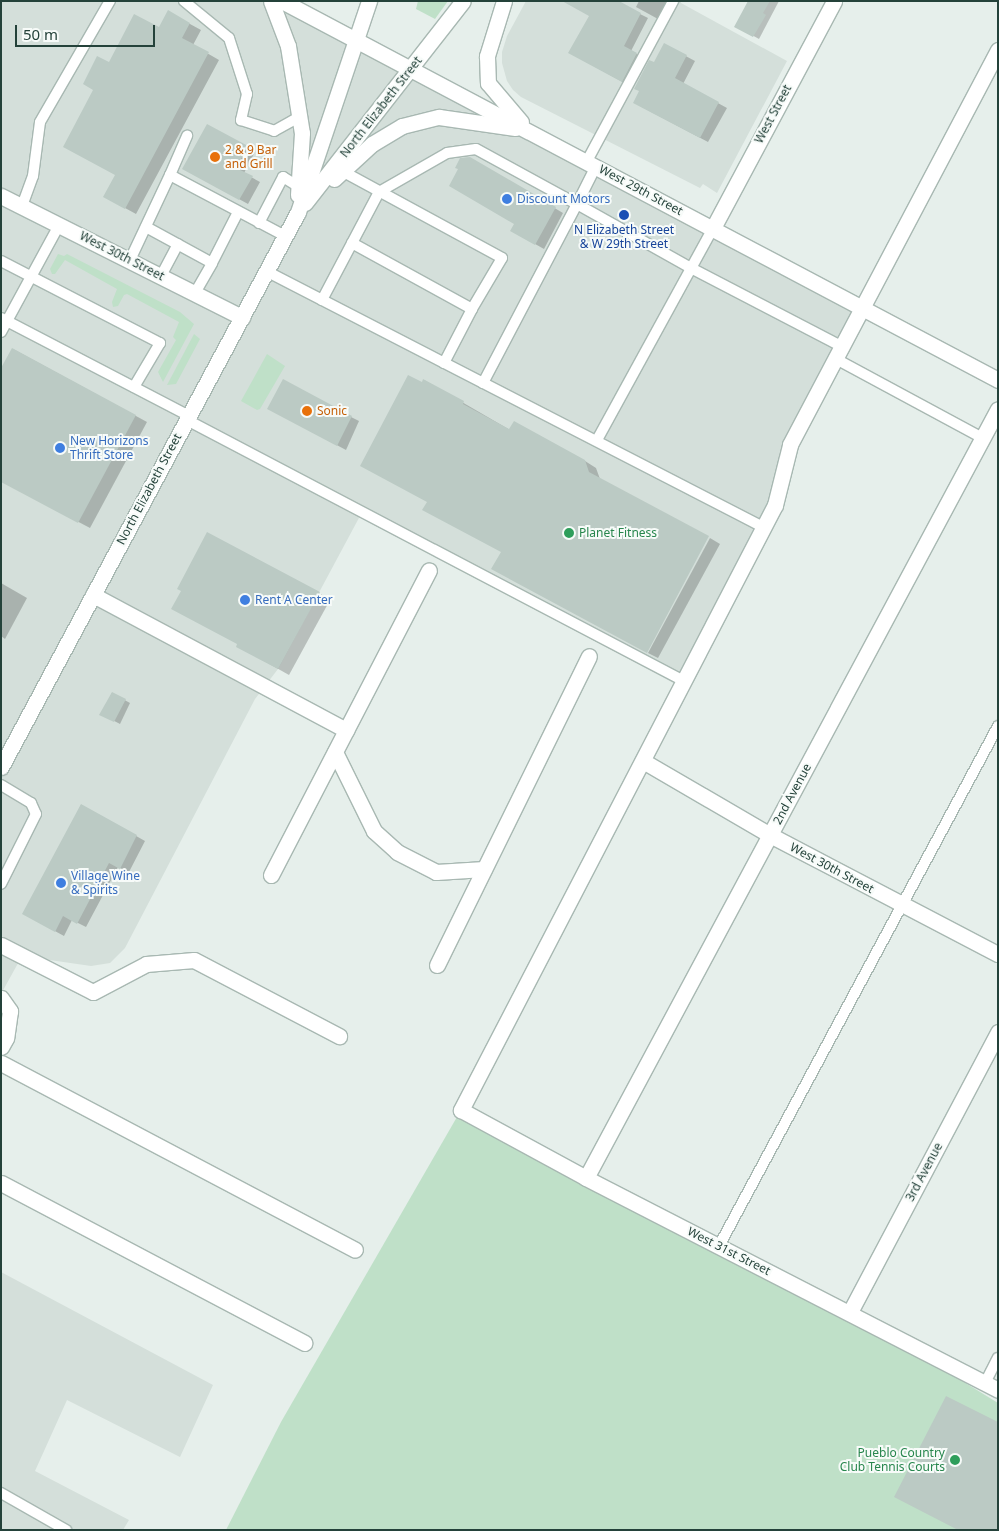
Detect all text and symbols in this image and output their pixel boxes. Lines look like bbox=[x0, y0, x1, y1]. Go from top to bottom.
scale bar bbox=[18, 15, 158, 47]
text: 50 m bbox=[23, 24, 58, 44]
street label: North Elizabeth Street bbox=[337, 54, 425, 160]
street label: West Street bbox=[752, 82, 794, 146]
place label: 2 & 9 Bar and Grill bbox=[225, 143, 276, 171]
marker: 2 & 9 Bar and Grill bbox=[209, 151, 221, 163]
street label: West 29th Street bbox=[597, 162, 685, 218]
place label: Discount Motors bbox=[517, 192, 610, 206]
marker: Discount Motors bbox=[501, 193, 513, 205]
marker: N Elizabeth Street & W 29th Street bbox=[618, 209, 630, 221]
place label: N Elizabeth Street & W 29th Street bbox=[574, 223, 674, 251]
street label: West 30th Street bbox=[77, 228, 167, 284]
place label: Sonic bbox=[317, 404, 347, 418]
marker: Sonic bbox=[301, 405, 313, 417]
street label: North Elizabeth Street bbox=[114, 431, 184, 547]
place label: New Horizons Thrift Store bbox=[70, 434, 148, 462]
marker: New Horizons Thrift Store bbox=[54, 442, 66, 454]
place label: Planet Fitness bbox=[579, 526, 657, 540]
marker: Planet Fitness bbox=[563, 527, 575, 539]
place label: Rent A Center bbox=[255, 593, 333, 607]
marker: Rent A Center bbox=[239, 594, 251, 606]
street label: 2nd Avenue bbox=[770, 761, 814, 827]
street label: West 30th Street bbox=[788, 840, 876, 896]
place label: Village Wine & Spirits bbox=[71, 869, 140, 897]
marker: Village Wine & Spirits bbox=[55, 877, 67, 889]
street label: 3rd Avenue bbox=[903, 1140, 945, 1204]
street label: West 31st Street bbox=[685, 1224, 773, 1278]
place label: Pueblo Country Club Tennis Courts bbox=[840, 1446, 945, 1474]
marker: Pueblo Country Club Tennis Courts bbox=[949, 1454, 961, 1466]

